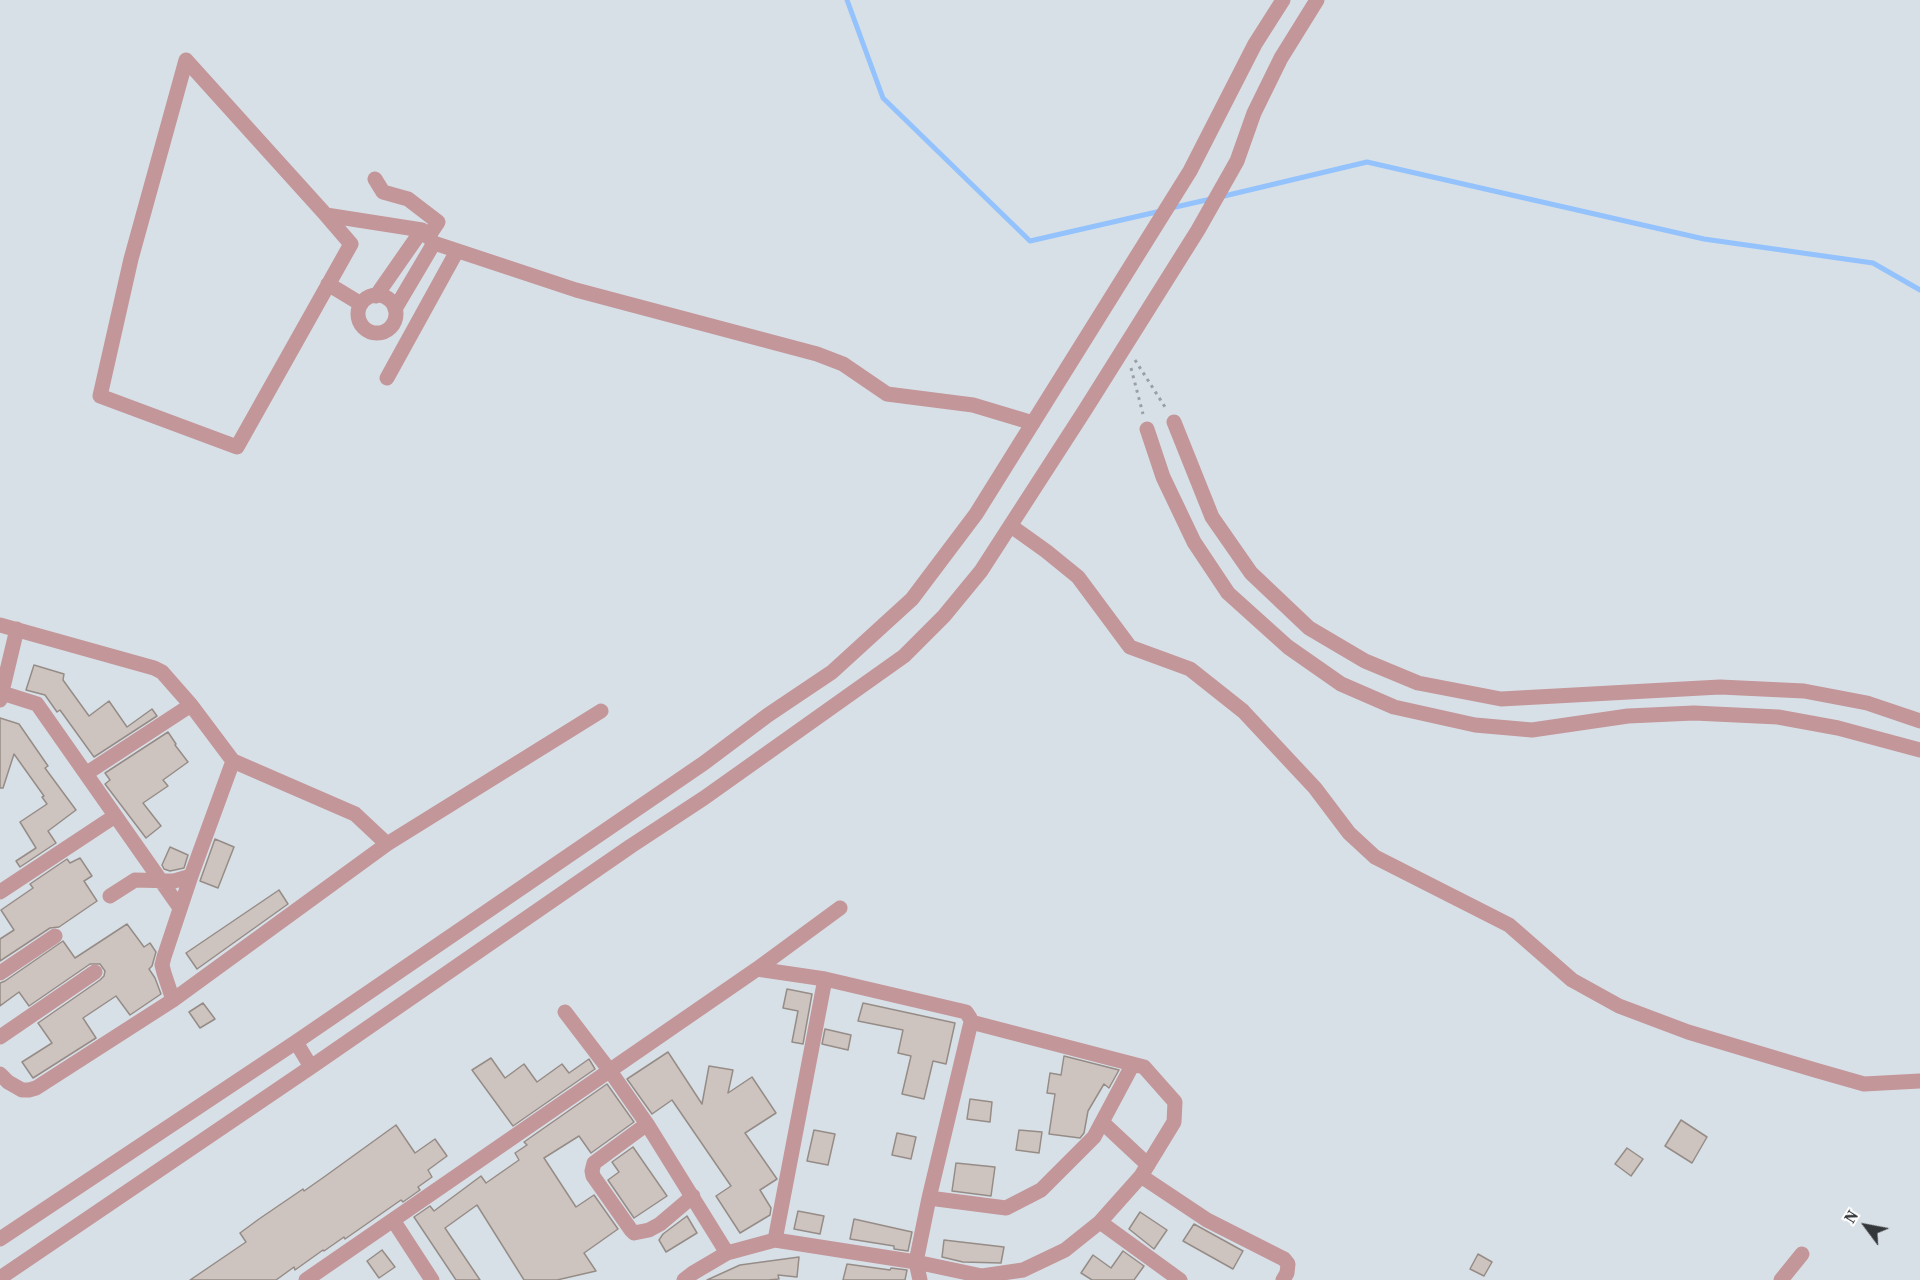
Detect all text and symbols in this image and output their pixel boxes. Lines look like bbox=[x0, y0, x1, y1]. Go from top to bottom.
north arrow bbox=[1836, 1196, 1896, 1256]
text: N bbox=[1838, 1206, 1863, 1227]

